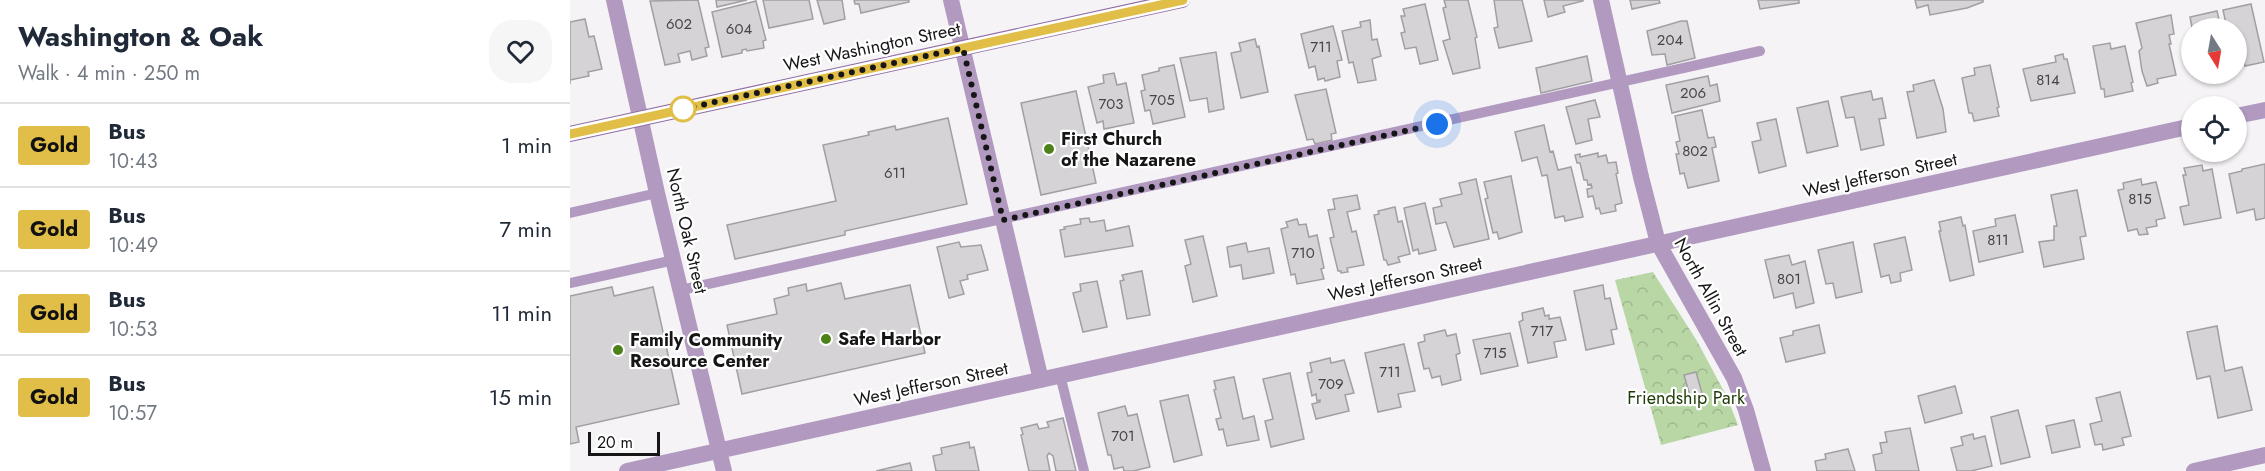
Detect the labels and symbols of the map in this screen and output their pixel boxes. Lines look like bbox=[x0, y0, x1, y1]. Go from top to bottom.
house number: 602 bbox=[666, 13, 692, 35]
street label: West Washington Street bbox=[781, 15, 964, 78]
house number: 604 bbox=[726, 18, 752, 40]
north arrow bbox=[2181, 18, 2247, 84]
house number: 204 bbox=[1657, 29, 1683, 51]
house number: 711 bbox=[1310, 36, 1332, 58]
house number: 814 bbox=[2036, 69, 2060, 91]
house number: 206 bbox=[1680, 82, 1706, 104]
house number: 705 bbox=[1149, 89, 1175, 111]
house number: 703 bbox=[1098, 93, 1124, 115]
unlabelled marker bbox=[670, 96, 696, 122]
your location bbox=[1422, 109, 1452, 139]
place label: First Church of the Nazarene bbox=[1061, 126, 1196, 173]
house number: 802 bbox=[1682, 140, 1708, 162]
marker: First Church of the Nazarene bbox=[1042, 142, 1056, 156]
street label: West Jefferson Street bbox=[1801, 146, 1960, 204]
house number: 611 bbox=[884, 162, 906, 184]
street label: North Oak Street bbox=[660, 166, 714, 297]
house number: 815 bbox=[2128, 188, 2152, 210]
house number: 811 bbox=[1987, 229, 2009, 251]
street label: North Allin Street bbox=[1668, 233, 1755, 362]
house number: 710 bbox=[1291, 242, 1315, 264]
street label: West Jefferson Street bbox=[1326, 250, 1485, 308]
house number: 801 bbox=[1777, 268, 1801, 290]
house number: 717 bbox=[1531, 320, 1553, 342]
place label: Safe Harbor bbox=[838, 326, 942, 352]
place label: Family Community Resource Center bbox=[630, 327, 783, 374]
marker: Safe Harbor bbox=[819, 332, 833, 346]
house number: 715 bbox=[1483, 342, 1507, 364]
marker: Family Community Resource Center bbox=[611, 343, 625, 357]
street label: West Jefferson Street bbox=[852, 355, 1011, 413]
house number: 711 bbox=[1379, 361, 1401, 383]
house number: 709 bbox=[1318, 373, 1344, 395]
park label: Friendship Park bbox=[1627, 385, 1745, 411]
house number: 701 bbox=[1111, 425, 1135, 447]
scale bar bbox=[588, 429, 660, 456]

